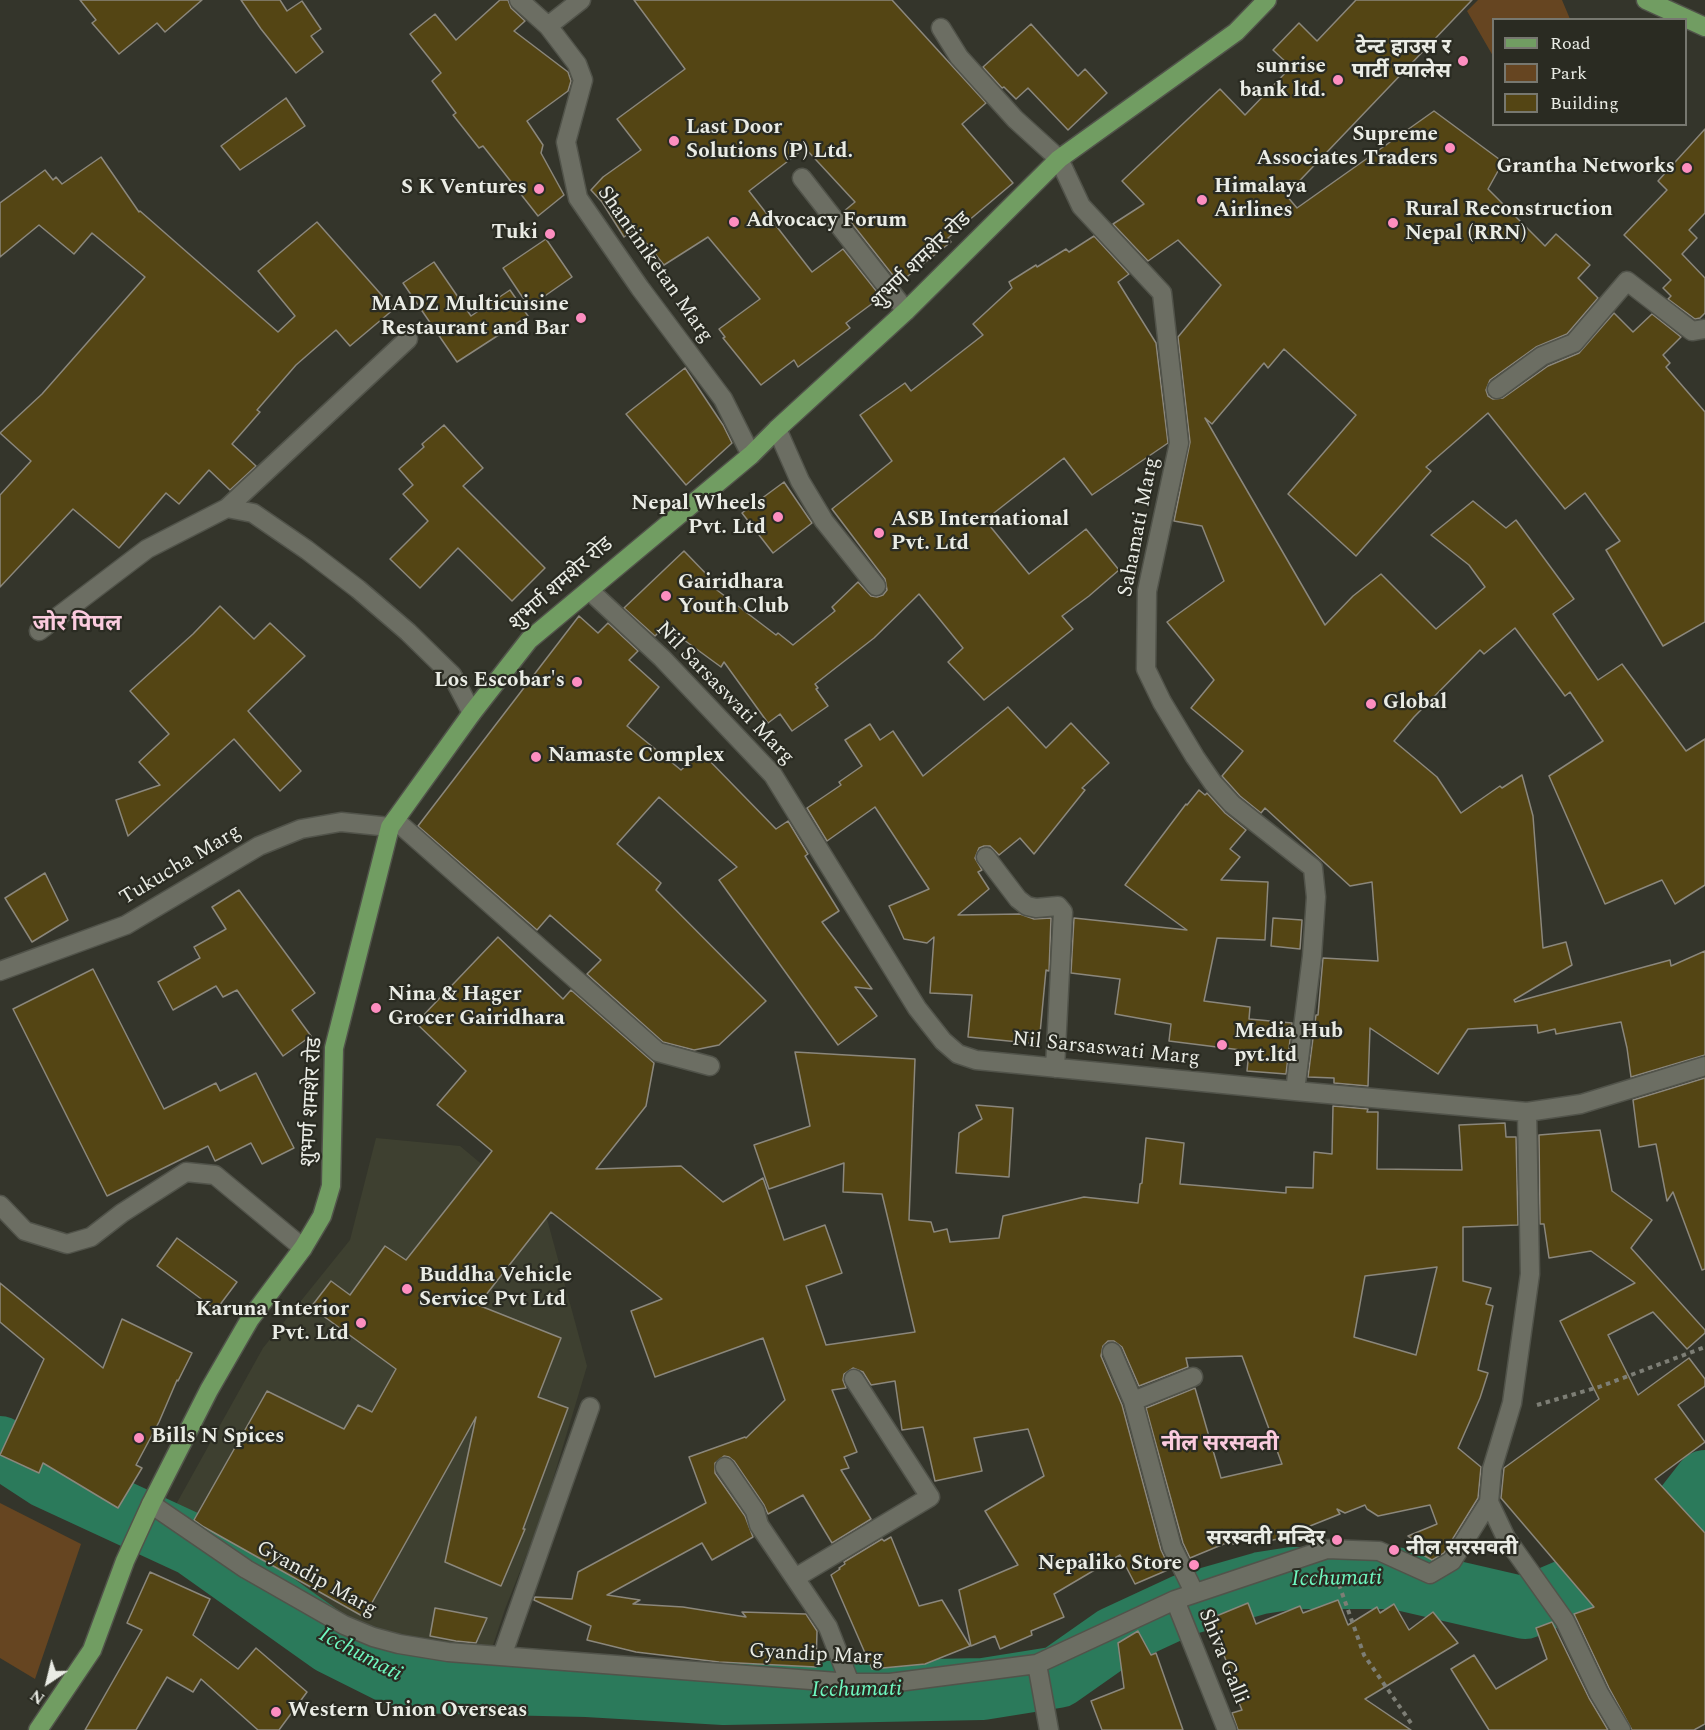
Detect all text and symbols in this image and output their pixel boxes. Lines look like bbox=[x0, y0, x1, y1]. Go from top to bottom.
legend bbox=[1492, 18, 1687, 126]
text: Road bbox=[1550, 30, 1591, 57]
place label: टेन्ट हाउस र पार्टी प्यालेस bbox=[1352, 36, 1451, 86]
marker: टेन्ट हाउस र पार्टी प्यालेस bbox=[1456, 54, 1470, 68]
place label: sunrise bank ltd. bbox=[1239, 55, 1326, 105]
text: Park bbox=[1550, 60, 1587, 87]
marker: sunrise bank ltd. bbox=[1331, 73, 1345, 87]
text: Building bbox=[1550, 90, 1619, 117]
place label: Last Door Solutions (P) Ltd. bbox=[686, 116, 853, 166]
place label: Supreme Associates Traders bbox=[1256, 123, 1438, 173]
marker: Last Door Solutions (P) Ltd. bbox=[667, 134, 681, 148]
marker: Supreme Associates Traders bbox=[1443, 141, 1457, 155]
place label: Grantha Networks bbox=[1496, 155, 1675, 181]
marker: Grantha Networks bbox=[1680, 161, 1694, 175]
place label: Himalaya Airlines bbox=[1214, 175, 1307, 225]
place label: S K Ventures bbox=[401, 176, 527, 202]
marker: S K Ventures bbox=[532, 182, 546, 196]
street label: Shantiniketan Marg bbox=[591, 182, 717, 348]
marker: Himalaya Airlines bbox=[1195, 193, 1209, 207]
place label: Rural Reconstruction Nepal (RRN) bbox=[1405, 198, 1613, 248]
street label: शुभर्ण शमशेर रोड bbox=[867, 208, 977, 316]
place label: Advocacy Forum bbox=[746, 209, 907, 235]
marker: Advocacy Forum bbox=[727, 215, 741, 229]
marker: Rural Reconstruction Nepal (RRN) bbox=[1386, 216, 1400, 230]
place label: Tuki bbox=[491, 221, 538, 247]
marker: Tuki bbox=[543, 227, 557, 241]
place label: MADZ Multicuisine Restaurant and Bar bbox=[371, 293, 569, 343]
marker: MADZ Multicuisine Restaurant and Bar bbox=[574, 311, 588, 325]
street label: Sahamati Marg bbox=[1114, 455, 1166, 599]
place label: Nepal Wheels Pvt. Ltd bbox=[631, 492, 766, 542]
place label: ASB International Pvt. Ltd bbox=[891, 508, 1069, 558]
marker: Nepal Wheels Pvt. Ltd bbox=[771, 510, 785, 524]
marker: ASB International Pvt. Ltd bbox=[872, 526, 886, 540]
street label: शुभर्ण शमशेर रोड bbox=[505, 533, 619, 637]
place label: Gairidhara Youth Club bbox=[678, 571, 789, 621]
marker: Gairidhara Youth Club bbox=[659, 589, 673, 603]
district label: जोर पिपल bbox=[33, 613, 121, 639]
street label: Nil Sarsaswati Marg bbox=[649, 617, 799, 771]
place label: Los Escobar's bbox=[434, 669, 565, 695]
marker: Los Escobar's bbox=[570, 675, 584, 689]
place label: Global bbox=[1383, 691, 1447, 717]
marker: Global bbox=[1364, 697, 1378, 711]
place label: Namaste Complex bbox=[548, 744, 725, 770]
marker: Namaste Complex bbox=[529, 750, 543, 764]
street label: Tukucha Marg bbox=[116, 820, 246, 912]
place label: Nina & Hager Grocer Gairidhara bbox=[388, 983, 565, 1033]
marker: Nina & Hager Grocer Gairidhara bbox=[369, 1001, 383, 1015]
place label: Media Hub pvt.ltd bbox=[1234, 1020, 1343, 1070]
street label: Nil Sarsaswati Marg bbox=[1011, 1028, 1201, 1072]
street label: शुभर्ण शमशेर रोड bbox=[297, 1037, 329, 1167]
marker: Media Hub pvt.ltd bbox=[1215, 1038, 1229, 1052]
place label: Buddha Vehicle Service Pvt Ltd bbox=[419, 1264, 572, 1314]
marker: Buddha Vehicle Service Pvt Ltd bbox=[400, 1282, 414, 1296]
place label: Karuna Interior Pvt. Ltd bbox=[196, 1298, 349, 1348]
marker: Karuna Interior Pvt. Ltd bbox=[354, 1316, 368, 1330]
place label: Bills N Spices bbox=[151, 1425, 284, 1451]
marker: Bills N Spices bbox=[132, 1431, 146, 1445]
district label: नील सरसवती bbox=[1161, 1433, 1279, 1459]
place label: सरस्वती मन्दिर bbox=[1206, 1527, 1325, 1553]
marker: सरस्वती मन्दिर bbox=[1330, 1533, 1344, 1547]
street label: Gyandip Marg bbox=[251, 1536, 381, 1624]
place label: नील सरसवती bbox=[1406, 1537, 1518, 1563]
marker: नील सरसवती bbox=[1387, 1543, 1401, 1557]
place label: Nepaliko Store bbox=[1038, 1552, 1182, 1578]
marker: Nepaliko Store bbox=[1187, 1558, 1201, 1572]
water label: Icchumati bbox=[1292, 1566, 1382, 1594]
street label: Shiva Galli bbox=[1191, 1606, 1253, 1708]
water label: Icchumati bbox=[314, 1623, 406, 1689]
street label: Gyandip Marg bbox=[748, 1640, 884, 1672]
north arrow bbox=[18, 1652, 78, 1712]
water label: Icchumati bbox=[812, 1677, 902, 1705]
text: N bbox=[25, 1683, 50, 1710]
place label: Western Union Overseas bbox=[288, 1699, 527, 1725]
marker: Western Union Overseas bbox=[269, 1705, 283, 1719]

